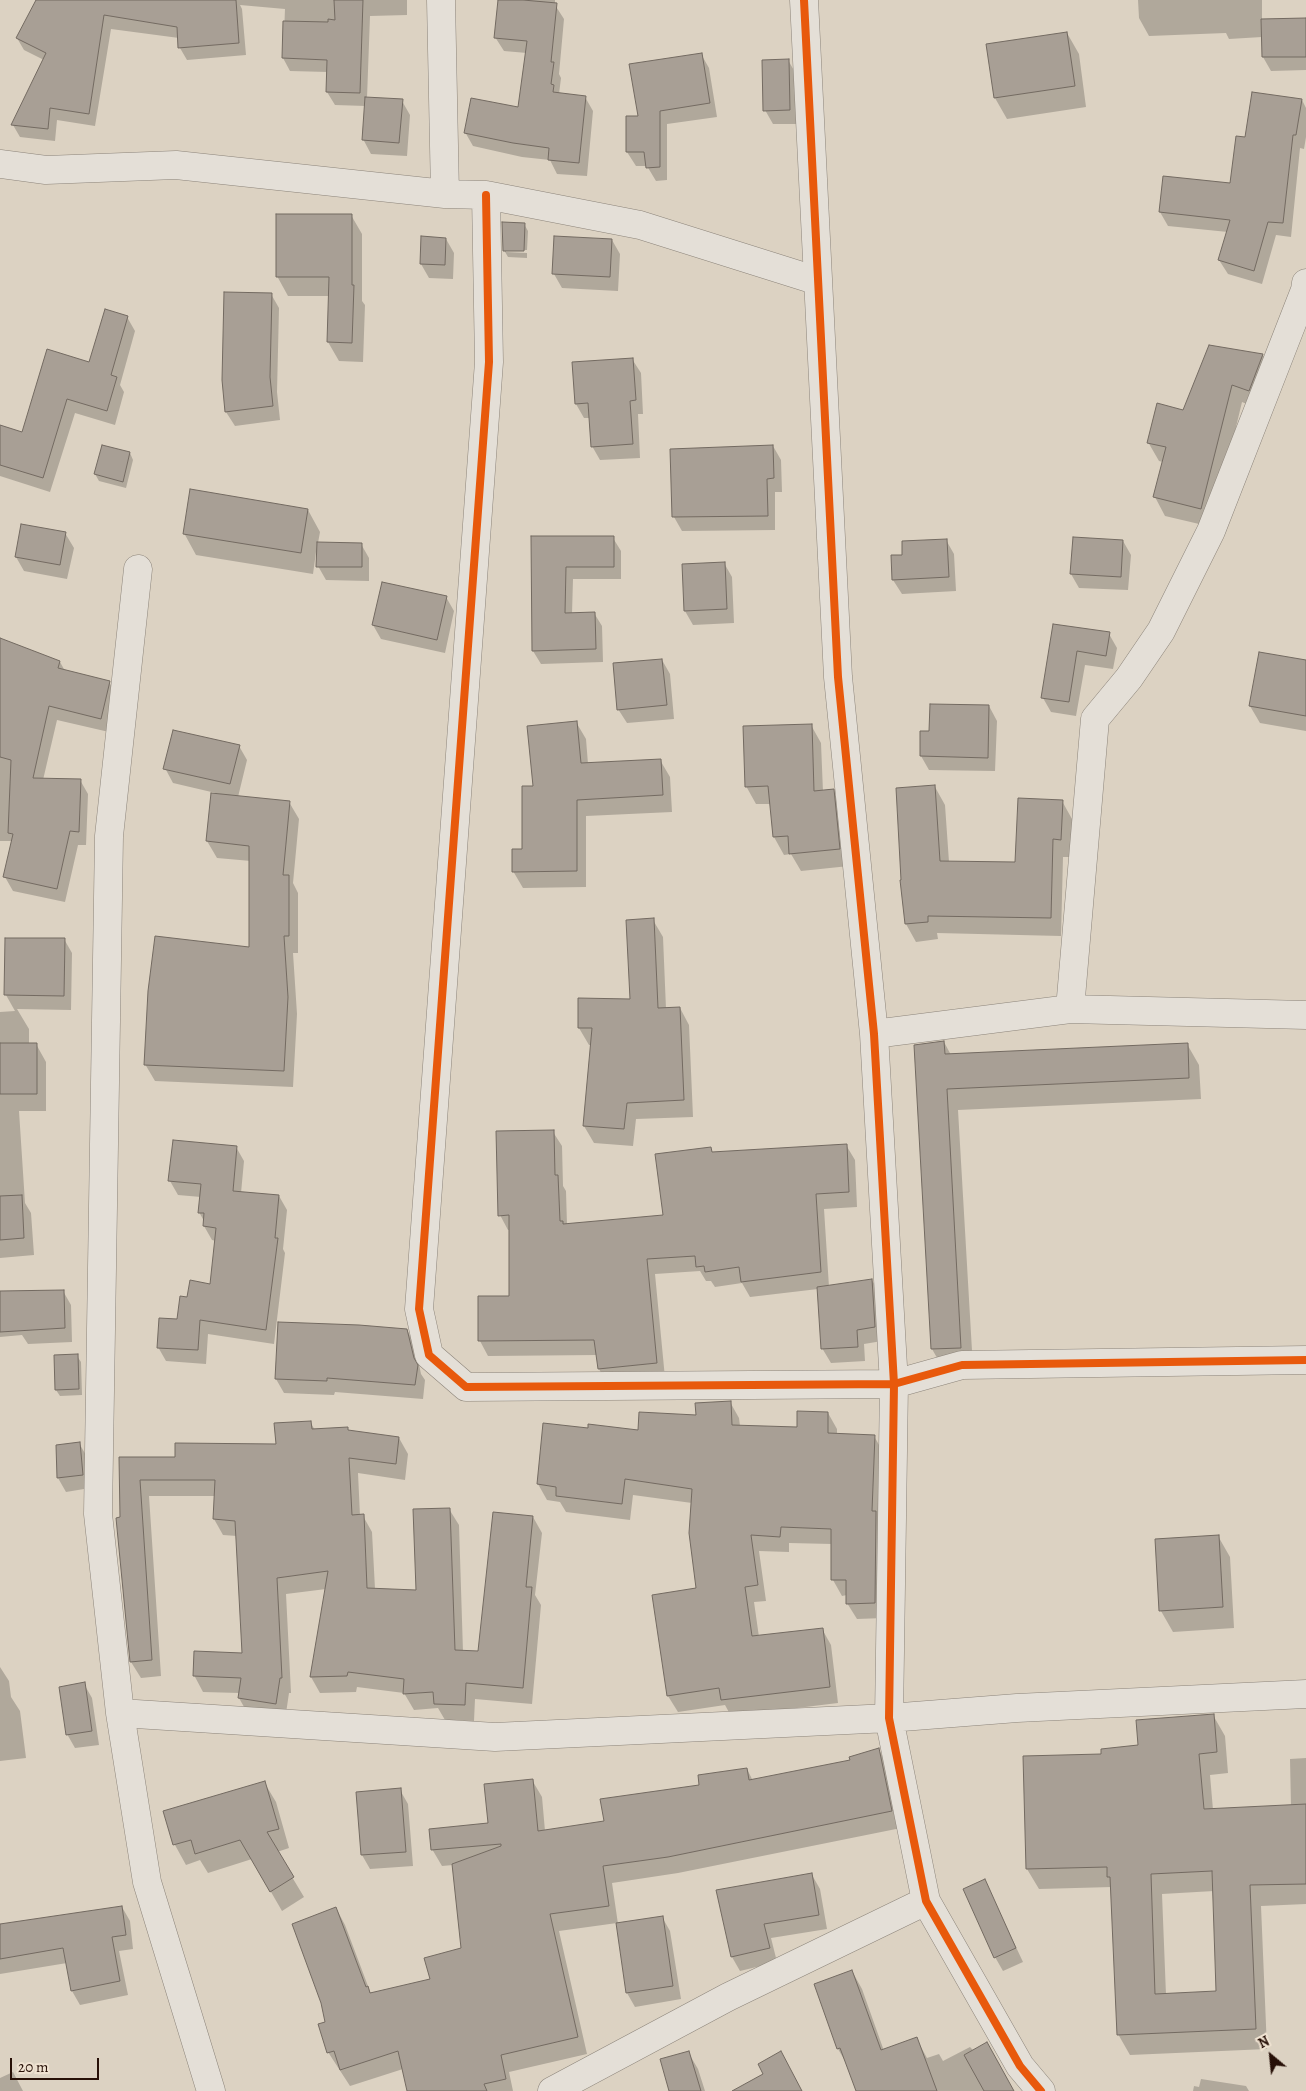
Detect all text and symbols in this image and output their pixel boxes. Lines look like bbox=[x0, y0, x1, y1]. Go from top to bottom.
north arrow bbox=[1246, 2031, 1296, 2081]
text: N bbox=[1255, 2032, 1273, 2053]
scale bar bbox=[12, 2048, 101, 2080]
text: 20 m bbox=[18, 2057, 49, 2077]

